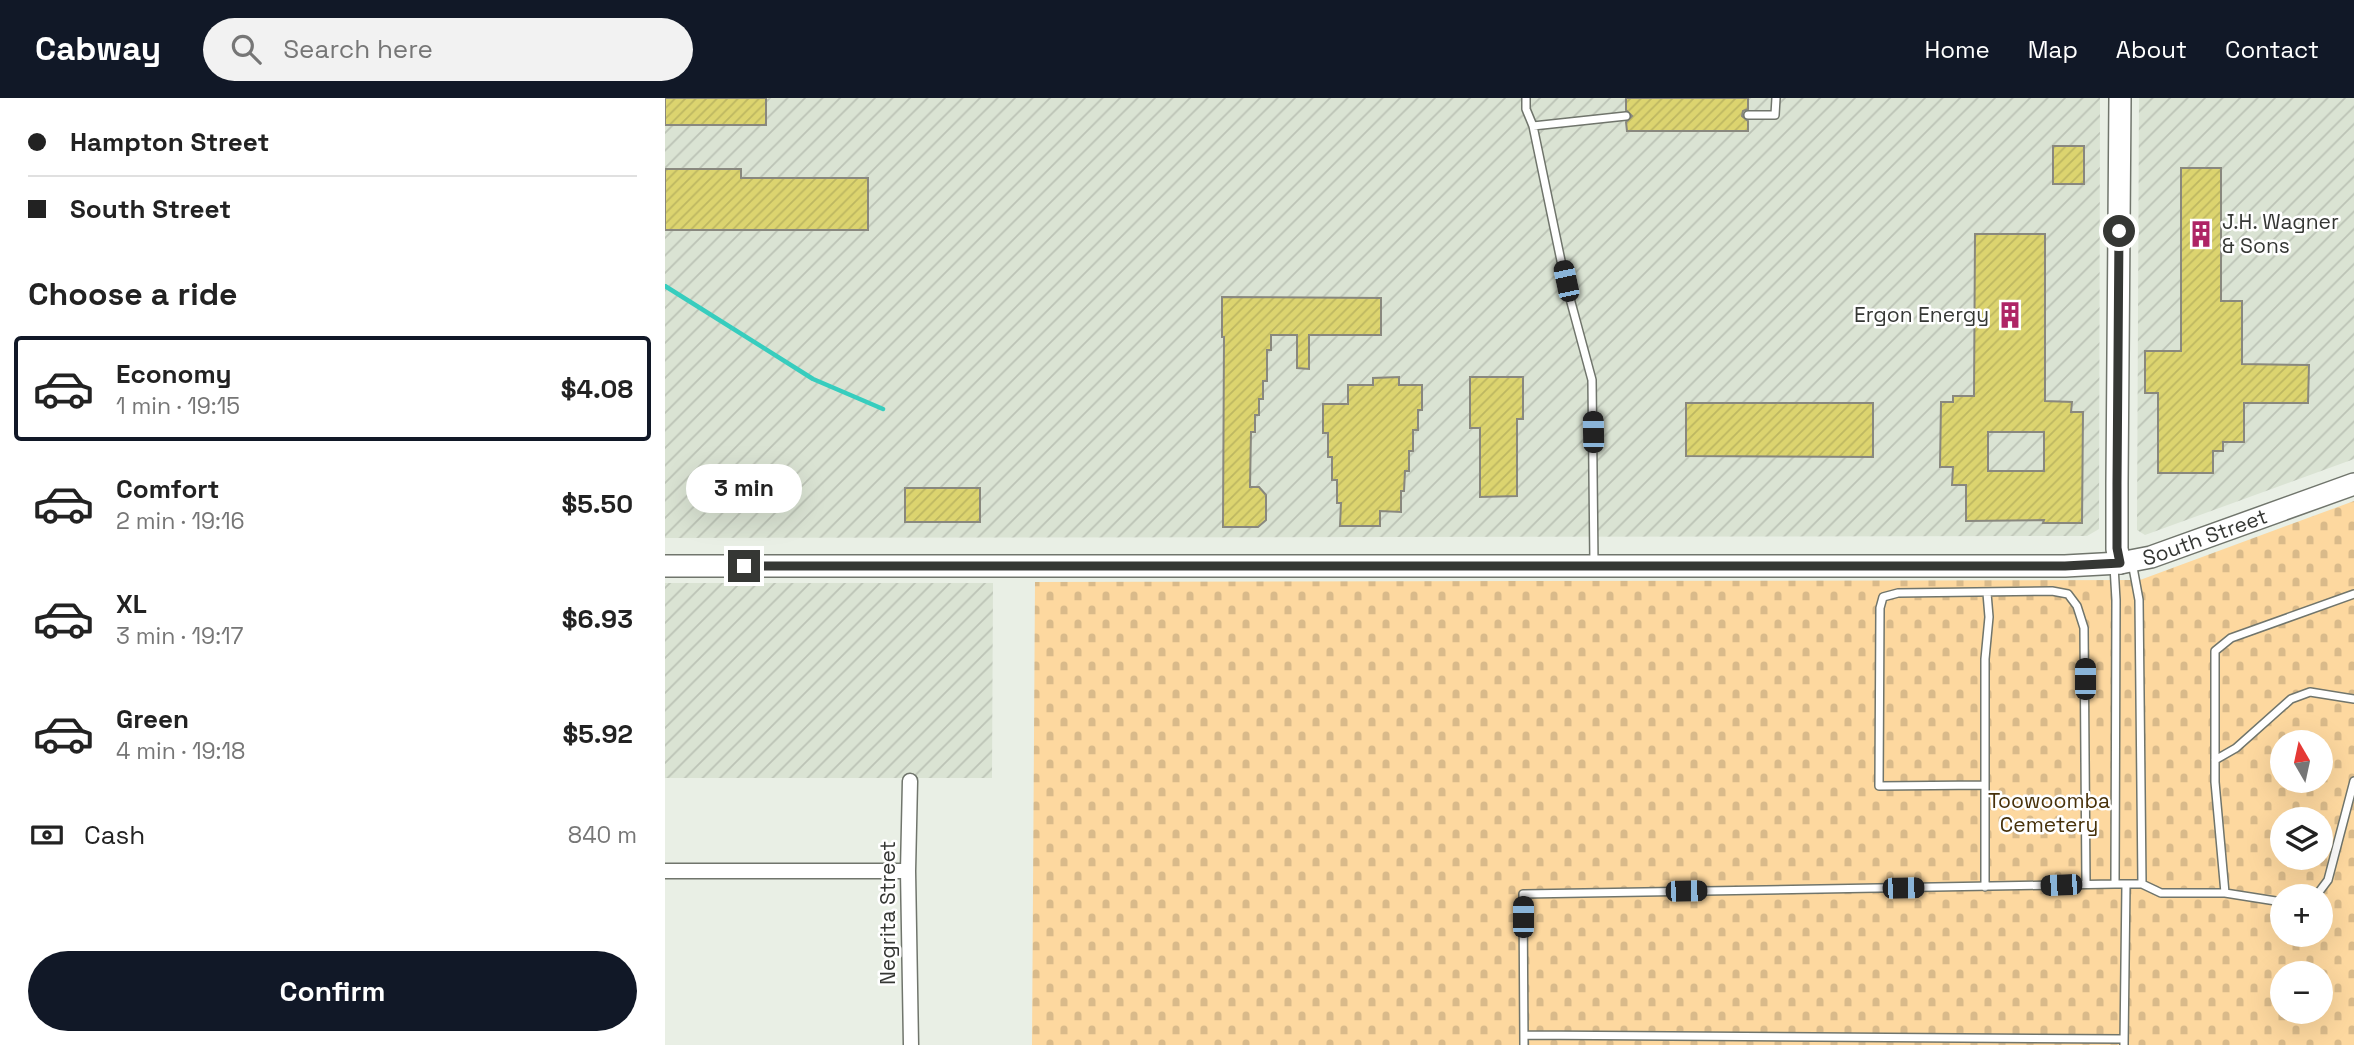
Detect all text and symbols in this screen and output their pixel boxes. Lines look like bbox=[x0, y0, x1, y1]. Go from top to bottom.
search box bbox=[203, 18, 693, 81]
text: Cabway bbox=[35, 28, 161, 70]
icon: search bbox=[227, 30, 265, 68]
text: Search here bbox=[283, 32, 433, 66]
text: Home bbox=[1924, 34, 1990, 65]
text: Map bbox=[2028, 34, 2078, 65]
text: About bbox=[2116, 34, 2187, 65]
text: Contact bbox=[2225, 34, 2319, 65]
text: Hampton Street bbox=[70, 125, 269, 159]
text: South Street bbox=[70, 192, 231, 226]
place label: J.H. Wagner & Sons bbox=[2222, 208, 2339, 259]
route start bbox=[2103, 215, 2135, 247]
building icon: J.H. Wagner & Sons bbox=[2186, 219, 2216, 249]
car bbox=[1552, 258, 1581, 304]
text: Choose a ride bbox=[28, 274, 238, 314]
building icon: Ergon Energy bbox=[1995, 300, 2025, 330]
place label: Ergon Energy bbox=[1854, 301, 1989, 328]
icon: car bbox=[32, 357, 95, 420]
text: Economy bbox=[116, 357, 232, 391]
text: $4.08 bbox=[561, 372, 633, 406]
text: 1 min · 19:15 bbox=[116, 391, 240, 421]
car bbox=[1583, 411, 1604, 453]
callout: 3 min bbox=[686, 464, 802, 514]
icon: car bbox=[32, 472, 95, 535]
text: Comfort bbox=[116, 472, 219, 506]
text: 3 min bbox=[714, 473, 774, 503]
text: $5.50 bbox=[561, 487, 633, 521]
street label: South Street bbox=[2140, 502, 2271, 571]
text: 2 min · 19:16 bbox=[116, 506, 245, 536]
route end bbox=[728, 550, 760, 582]
icon: car bbox=[32, 587, 95, 650]
text: XL bbox=[116, 587, 147, 621]
text: $6.93 bbox=[562, 602, 633, 636]
text: 3 min · 19:17 bbox=[116, 621, 244, 651]
car bbox=[2075, 658, 2096, 700]
icon: car bbox=[32, 702, 95, 765]
text: Green bbox=[116, 702, 189, 736]
text: $5.92 bbox=[562, 717, 633, 751]
north arrow bbox=[2270, 730, 2333, 793]
map controls bbox=[2270, 730, 2333, 1024]
text: 4 min · 19:18 bbox=[116, 736, 245, 766]
park label: Toowoomba Cemetery bbox=[1988, 787, 2110, 838]
button: layers bbox=[2270, 807, 2333, 870]
icon: cash bbox=[28, 816, 66, 854]
text: Cash bbox=[84, 818, 145, 852]
text: 840 m bbox=[568, 820, 637, 850]
street label: Negrita Street bbox=[874, 841, 901, 985]
car bbox=[2040, 874, 2083, 896]
car bbox=[1882, 877, 1925, 899]
car bbox=[1665, 880, 1708, 902]
button: + bbox=[2270, 884, 2333, 947]
car bbox=[1513, 896, 1534, 938]
button: Confirm bbox=[28, 951, 637, 1031]
button: − bbox=[2270, 961, 2333, 1024]

